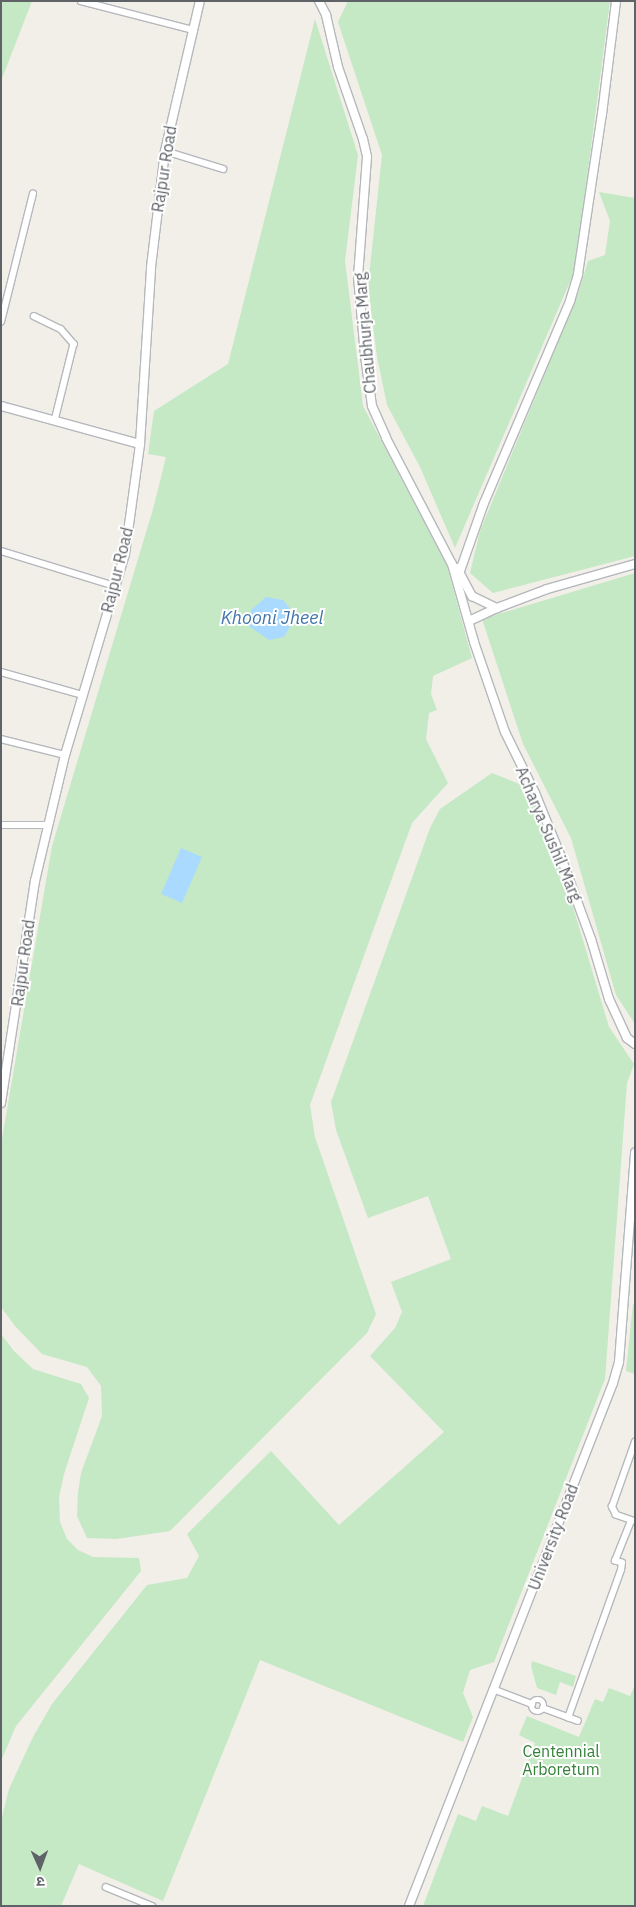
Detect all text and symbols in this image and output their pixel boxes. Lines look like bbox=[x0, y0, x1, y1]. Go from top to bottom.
street label: Rajpur Road bbox=[148, 124, 180, 214]
street label: Chaubhurja Marg bbox=[350, 271, 380, 395]
street label: Rajpur Road bbox=[97, 525, 137, 615]
water label: Khooni Jheel bbox=[221, 607, 323, 629]
street label: Acharya Sushil Marg bbox=[512, 764, 586, 904]
street label: Rajpur Road bbox=[7, 918, 39, 1008]
street label: University Road bbox=[524, 1481, 582, 1593]
park label: Centennial Arboretum bbox=[522, 1741, 600, 1779]
north arrow bbox=[15, 1842, 65, 1892]
text: उ bbox=[36, 1873, 45, 1891]

